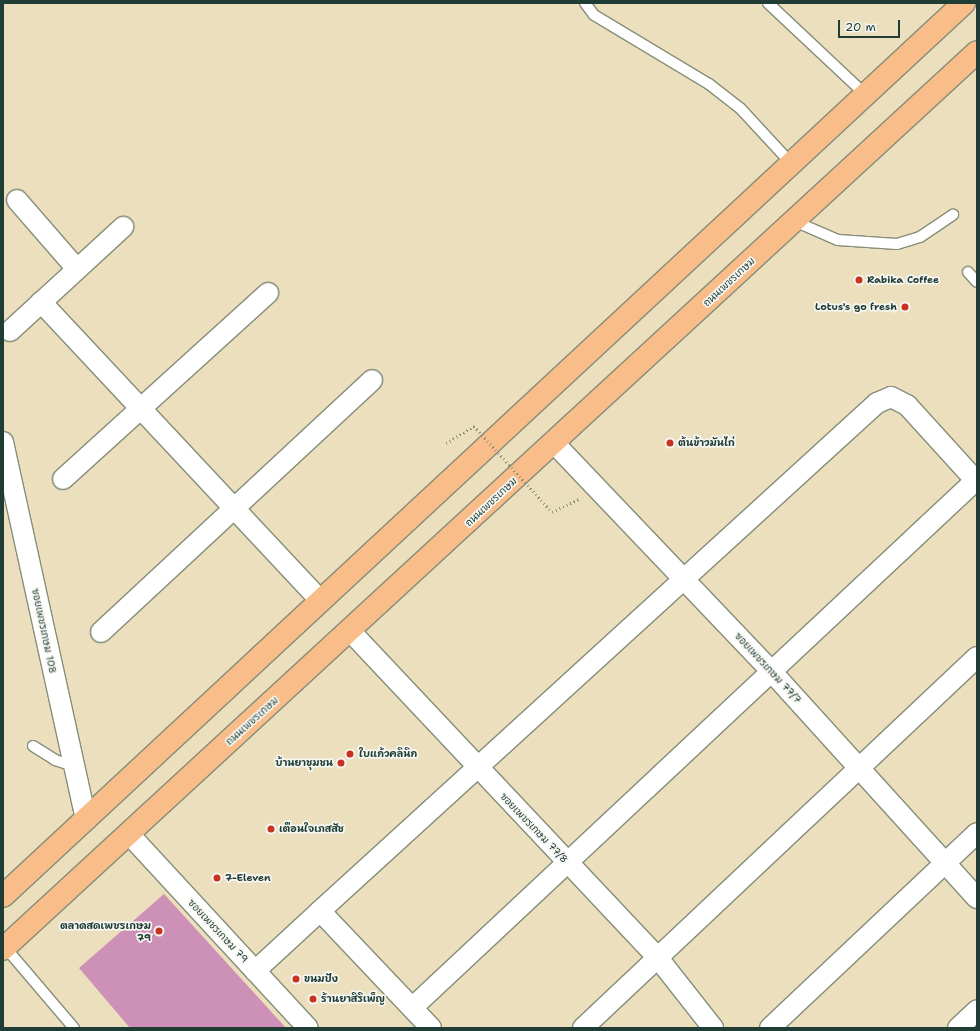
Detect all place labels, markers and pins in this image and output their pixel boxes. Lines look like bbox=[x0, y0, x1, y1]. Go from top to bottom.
place label: Rabika Coffee bbox=[867, 274, 939, 286]
marker: Rabika Coffee bbox=[854, 275, 864, 285]
place label: Lotus's go fresh bbox=[815, 301, 897, 313]
marker: Lotus's go fresh bbox=[900, 302, 910, 312]
place label: ต้นข้าวมันไก่ bbox=[678, 437, 735, 449]
marker: ต้นข้าวมันไก่ bbox=[665, 438, 675, 448]
marker: ใบแก้วคลินิก bbox=[344, 748, 356, 760]
place label: ใบแก้วคลินิก bbox=[359, 748, 417, 760]
place label: บ้านยาชุมชน bbox=[275, 757, 333, 769]
marker: บ้านยาชุมชน bbox=[336, 758, 346, 768]
place label: เตือนใจเภสสัช bbox=[279, 823, 344, 835]
marker: เตือนใจเภสสัช bbox=[266, 824, 276, 834]
place label: 7-Eleven bbox=[225, 872, 271, 884]
marker: 7-Eleven bbox=[212, 873, 222, 883]
place label: ตลาดสดเพชรเกษม 79 bbox=[60, 919, 151, 942]
marker: ตลาดสดเพชรเกษม 79 bbox=[154, 926, 164, 936]
place label: ขนมปัง bbox=[304, 973, 338, 985]
marker: ขนมปัง bbox=[291, 974, 301, 984]
place label: ร้านยาสิริเพ็ญ bbox=[321, 993, 385, 1005]
marker: ร้านยาสิริเพ็ญ bbox=[308, 994, 318, 1004]

